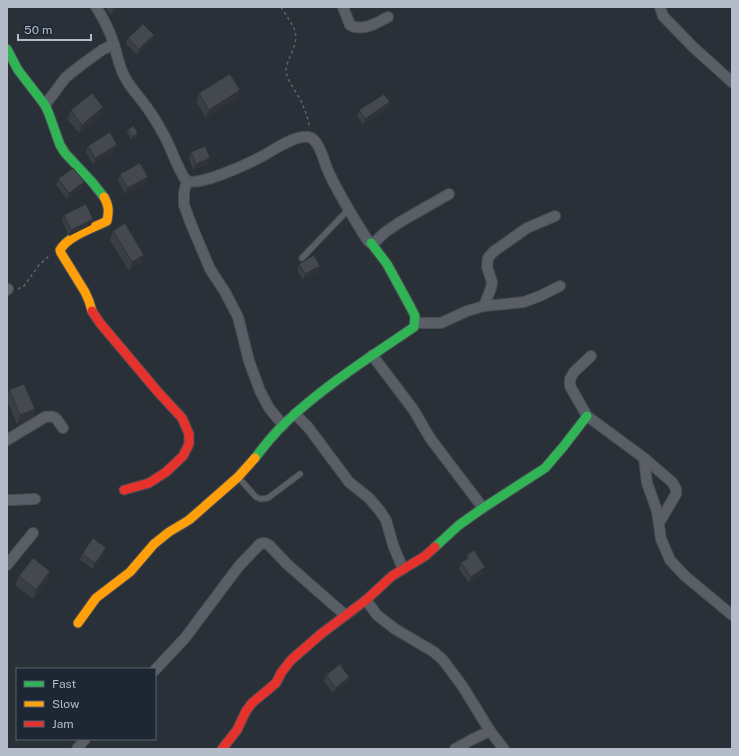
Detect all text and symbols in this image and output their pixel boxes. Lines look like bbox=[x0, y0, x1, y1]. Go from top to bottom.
scale bar bbox=[18, 16, 91, 42]
text: 50 m bbox=[24, 23, 52, 37]
legend bbox=[16, 668, 156, 740]
text: Fast bbox=[52, 677, 77, 691]
text: Slow bbox=[52, 697, 80, 711]
text: Jam bbox=[52, 717, 74, 731]

